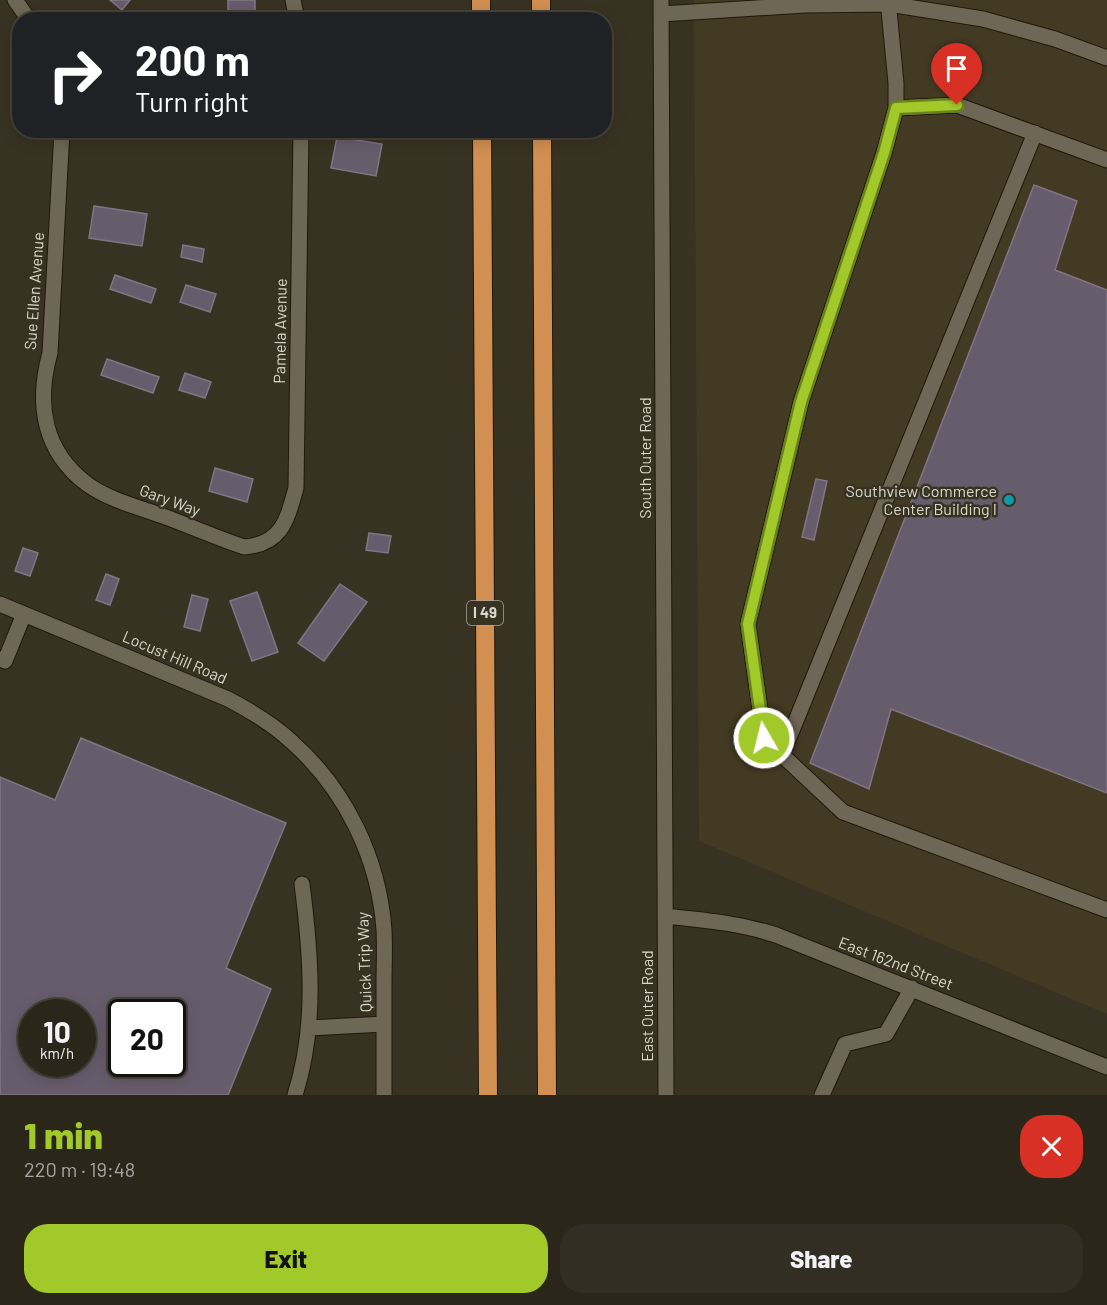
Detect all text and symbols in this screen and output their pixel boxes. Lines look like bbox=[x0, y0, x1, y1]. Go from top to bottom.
text: 200 m bbox=[135, 34, 250, 84]
icon: right bbox=[36, 36, 114, 114]
pin bbox=[931, 43, 982, 105]
icon: arrive bbox=[940, 52, 973, 85]
text: Turn right bbox=[135, 85, 249, 117]
street label: Sue Ellen Avenue bbox=[20, 232, 47, 350]
street label: Pamela Avenue bbox=[269, 278, 290, 384]
street label: South Outer Road bbox=[635, 397, 654, 519]
street label: Gary Way bbox=[137, 480, 204, 520]
place label: Southview Commerce Center Building I bbox=[845, 481, 997, 518]
marker: Southview Commerce Center Building I bbox=[1002, 493, 1016, 507]
road number: I 49 bbox=[467, 601, 503, 625]
street label: Locust Hill Road bbox=[120, 626, 230, 687]
position arrow bbox=[732, 706, 796, 770]
street label: Quick Trip Way bbox=[352, 911, 375, 1012]
street label: East 162nd Street bbox=[836, 932, 956, 993]
street label: East Outer Road bbox=[637, 950, 656, 1062]
speed limit sign: 20 bbox=[108, 999, 186, 1077]
text: 10 bbox=[43, 1013, 71, 1049]
text: km/h bbox=[40, 1044, 74, 1062]
text: 1 min bbox=[24, 1113, 103, 1156]
button: close bbox=[1020, 1115, 1083, 1178]
text: 220 m · 19:48 bbox=[24, 1157, 135, 1181]
button: Exit bbox=[24, 1224, 548, 1293]
button: Share bbox=[560, 1224, 1083, 1293]

